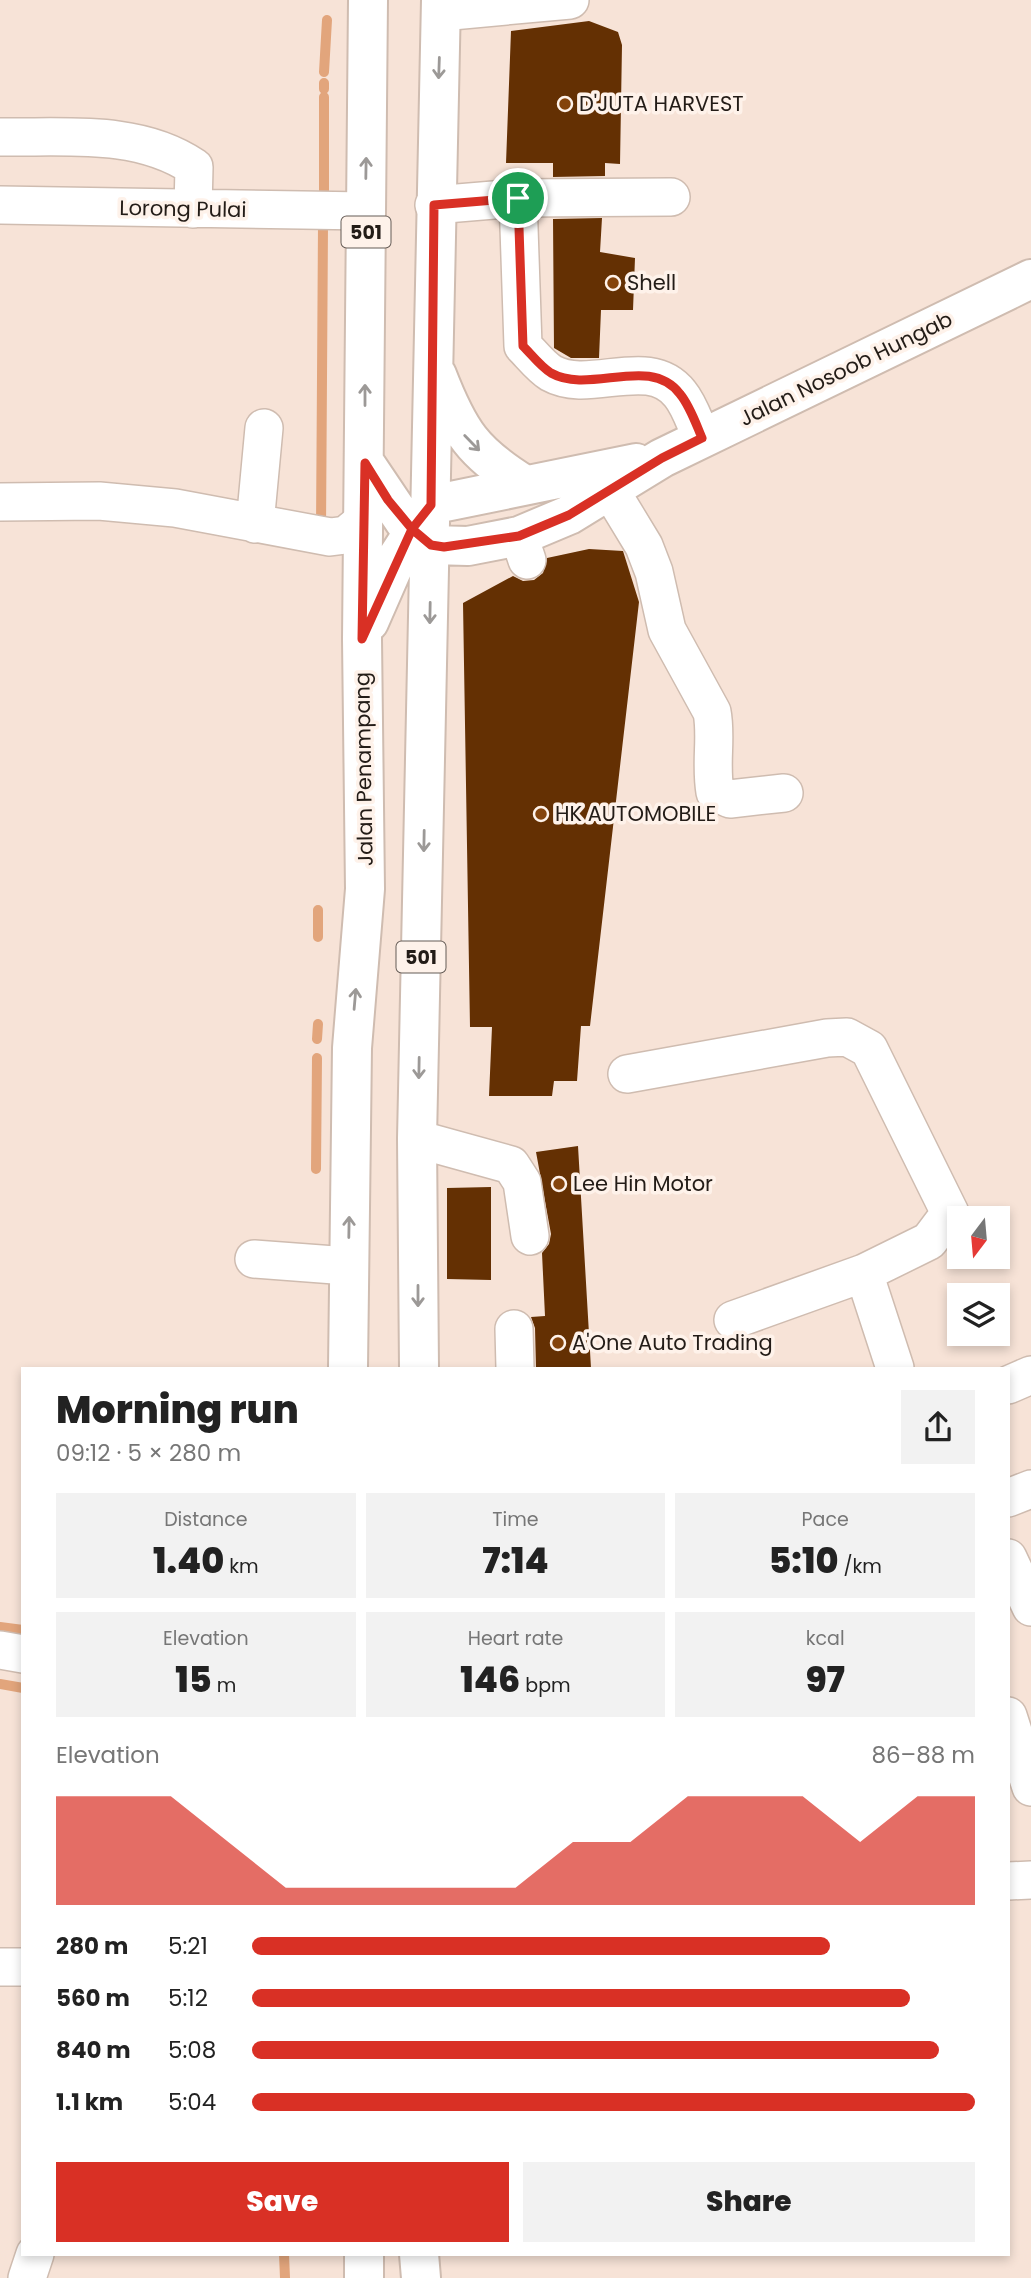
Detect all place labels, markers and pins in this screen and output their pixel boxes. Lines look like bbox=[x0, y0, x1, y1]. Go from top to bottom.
place label: D'JUTA HARVEST bbox=[579, 89, 744, 118]
marker: D'JUTA HARVEST bbox=[557, 96, 573, 112]
pin bbox=[488, 168, 548, 228]
place label: Shell bbox=[627, 268, 676, 297]
marker: Shell bbox=[605, 275, 621, 291]
place label: HK AUTOMOBILE bbox=[555, 799, 716, 828]
marker: HK AUTOMOBILE bbox=[533, 806, 549, 822]
place label: Lee Hin Motor bbox=[573, 1169, 713, 1198]
marker: Lee Hin Motor bbox=[551, 1176, 567, 1192]
place label: A'One Auto Trading bbox=[572, 1328, 773, 1357]
marker: A'One Auto Trading bbox=[550, 1335, 566, 1351]

